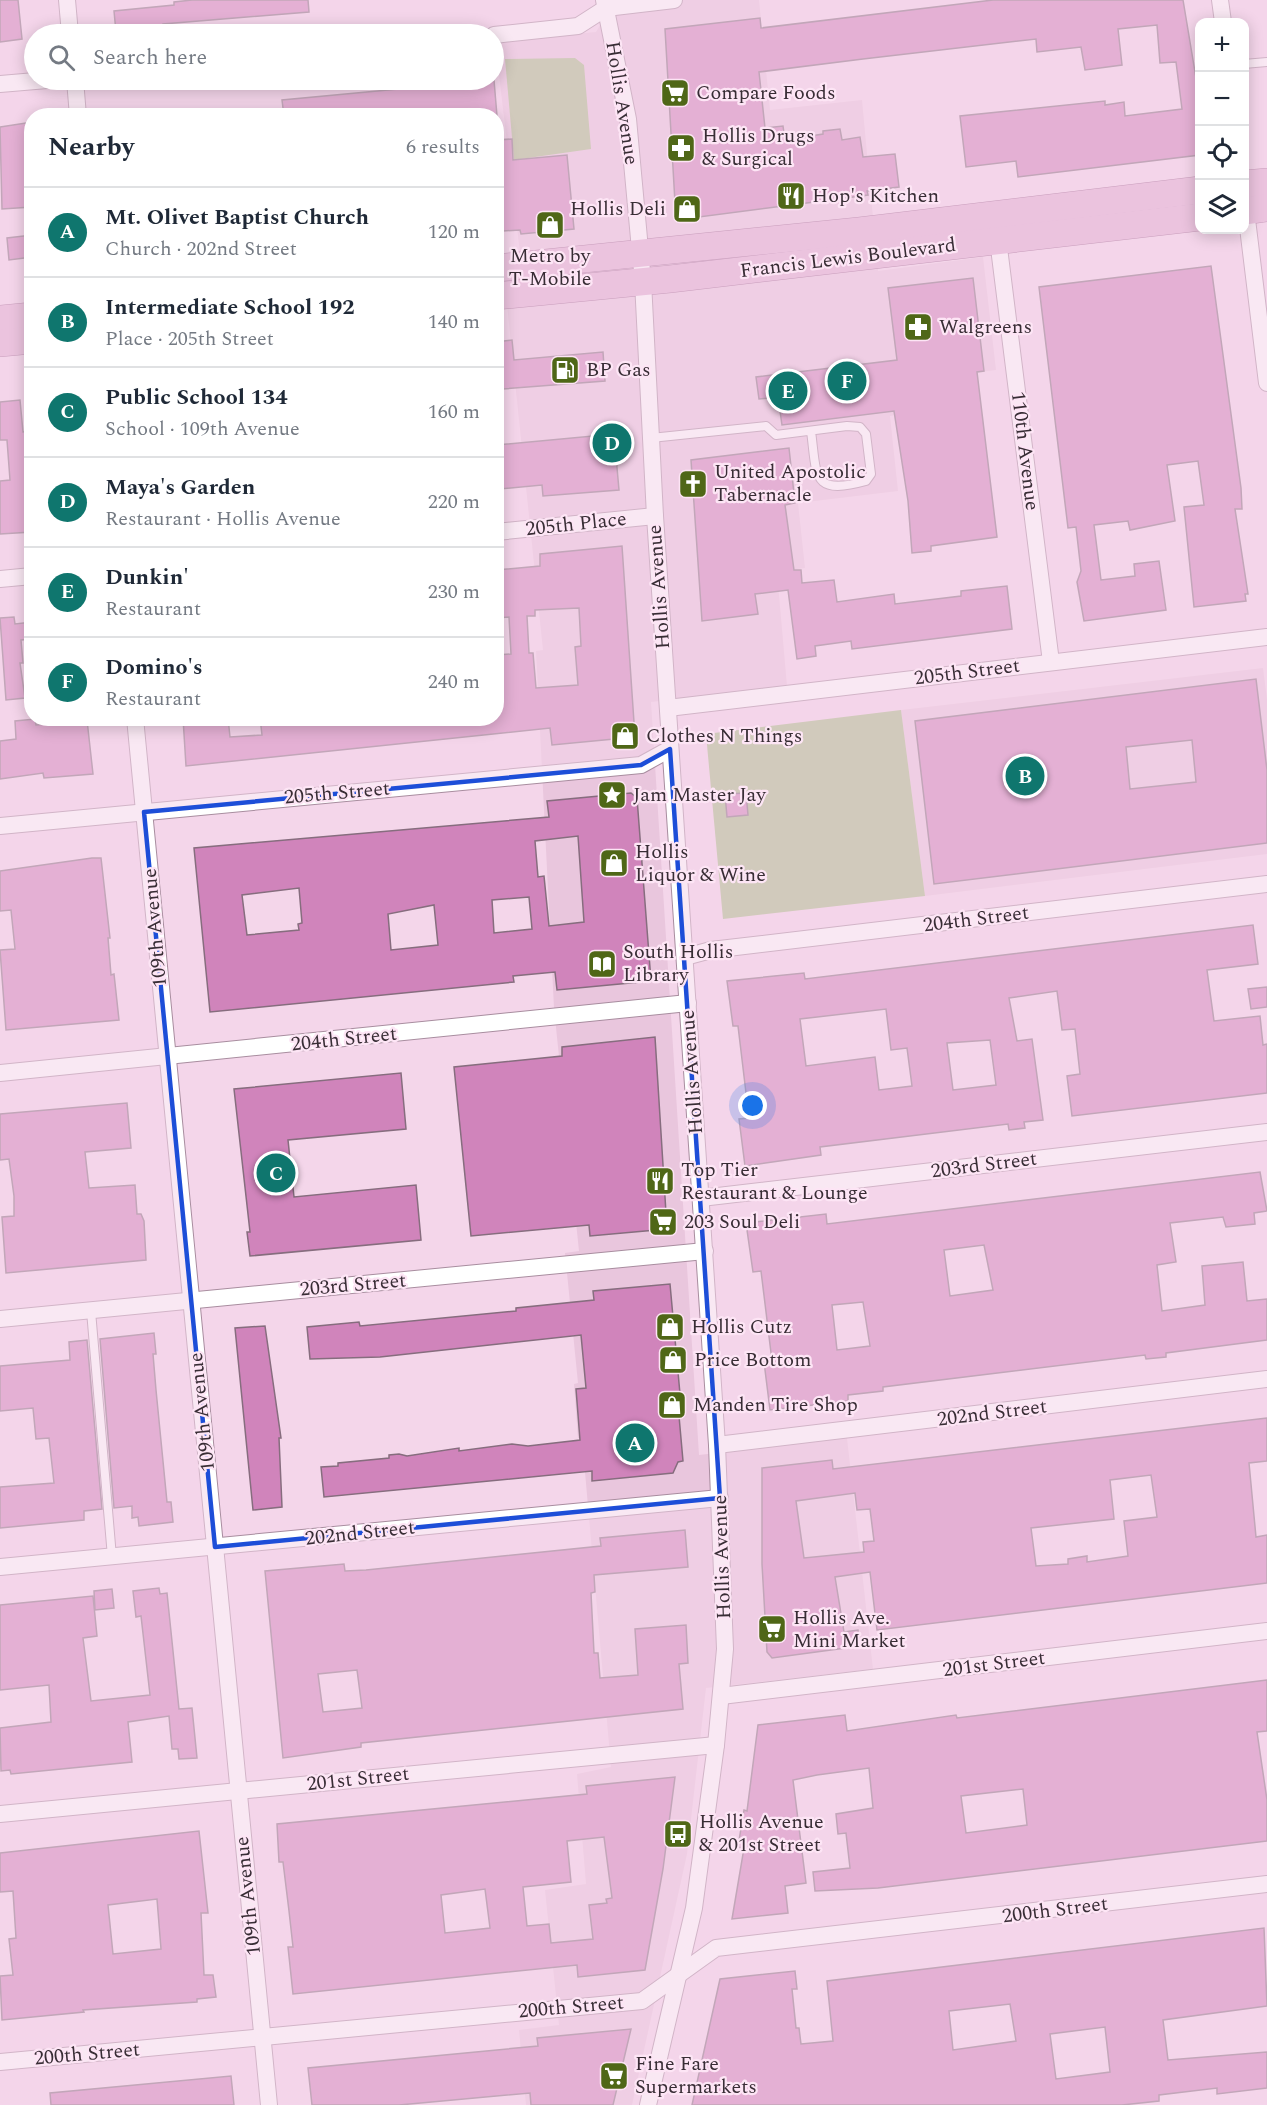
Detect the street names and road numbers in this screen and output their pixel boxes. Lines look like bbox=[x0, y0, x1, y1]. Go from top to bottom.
street label: Hollis Avenue bbox=[597, 39, 647, 167]
street label: Francis Lewis Boulevard bbox=[738, 230, 958, 286]
street label: 110th Avenue bbox=[1003, 390, 1047, 512]
street label: 205th Place bbox=[524, 504, 628, 544]
street label: Hollis Avenue bbox=[640, 524, 678, 650]
street label: 205th Street bbox=[912, 651, 1022, 693]
street label: 205th Street bbox=[283, 773, 391, 813]
street label: 109th Avenue bbox=[135, 867, 175, 989]
street label: 204th Street bbox=[921, 898, 1031, 940]
street label: Hollis Avenue bbox=[673, 1009, 711, 1135]
street label: 204th Street bbox=[290, 1019, 398, 1059]
street label: 203rd Street bbox=[929, 1144, 1039, 1186]
street label: 203rd Street bbox=[299, 1265, 407, 1305]
street label: 109th Avenue bbox=[181, 1351, 223, 1473]
street label: 202nd Street bbox=[935, 1391, 1049, 1435]
street label: Hollis Avenue bbox=[705, 1494, 739, 1620]
street label: 202nd Street bbox=[304, 1512, 416, 1554]
street label: 201st Street bbox=[941, 1643, 1047, 1685]
street label: 201st Street bbox=[305, 1759, 411, 1799]
street label: 109th Avenue bbox=[227, 1835, 269, 1957]
street label: 200th Street bbox=[1000, 1889, 1110, 1931]
street label: 200th Street bbox=[517, 1987, 625, 2027]
street label: 200th Street bbox=[33, 2034, 141, 2074]

